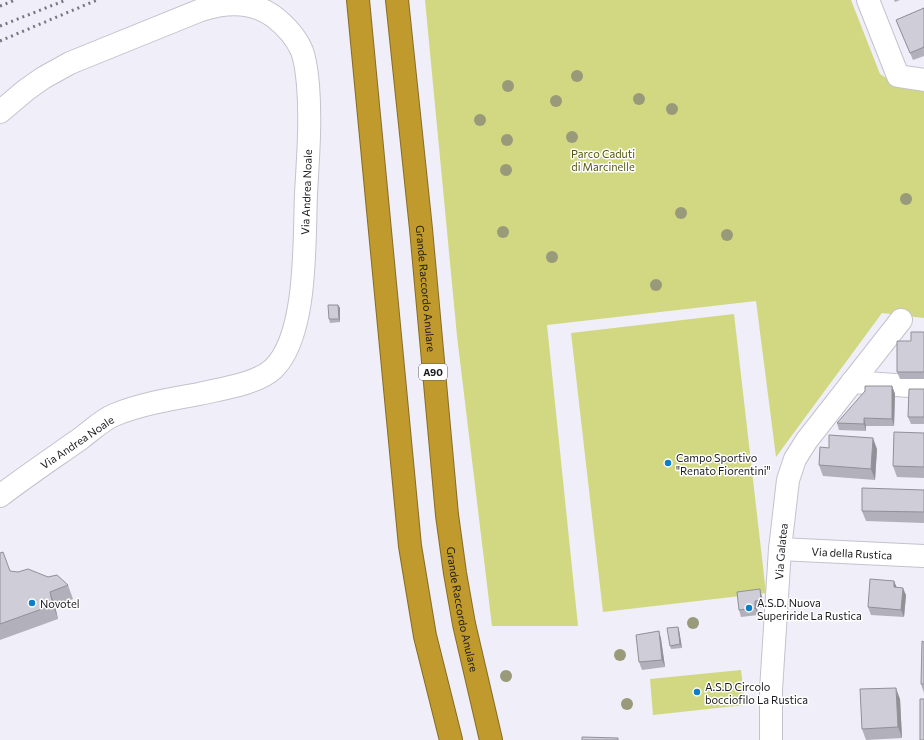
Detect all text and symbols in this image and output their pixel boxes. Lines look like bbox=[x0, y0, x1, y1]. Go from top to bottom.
park label: Parco Caduti di Marcinelle bbox=[571, 147, 635, 173]
street label: Via Andrea Noale bbox=[298, 149, 314, 235]
street label: Grande Raccordo Anulare bbox=[414, 225, 439, 353]
road number: A90 bbox=[419, 364, 447, 380]
street label: Via Andrea Noale bbox=[38, 413, 116, 471]
place label: Campo Sportivo "Renato Fiorentini" bbox=[676, 451, 771, 477]
marker: Campo Sportivo "Renato Fiorentini" bbox=[663, 458, 673, 468]
street label: Via Galatea bbox=[772, 522, 789, 580]
street label: Via della Rustica bbox=[811, 544, 893, 561]
street label: Grande Raccordo Anulare bbox=[445, 546, 481, 673]
place label: A.S.D. Nuova Superiride La Rustica bbox=[757, 596, 862, 622]
place label: Novotel bbox=[40, 597, 80, 610]
marker: Novotel bbox=[27, 598, 37, 608]
marker: A.S.D. Nuova Superiride La Rustica bbox=[744, 603, 754, 613]
place label: A.S.D Circolo bocciofilo La Rustica bbox=[705, 680, 808, 706]
marker: A.S.D Circolo bocciofilo La Rustica bbox=[692, 687, 702, 697]

